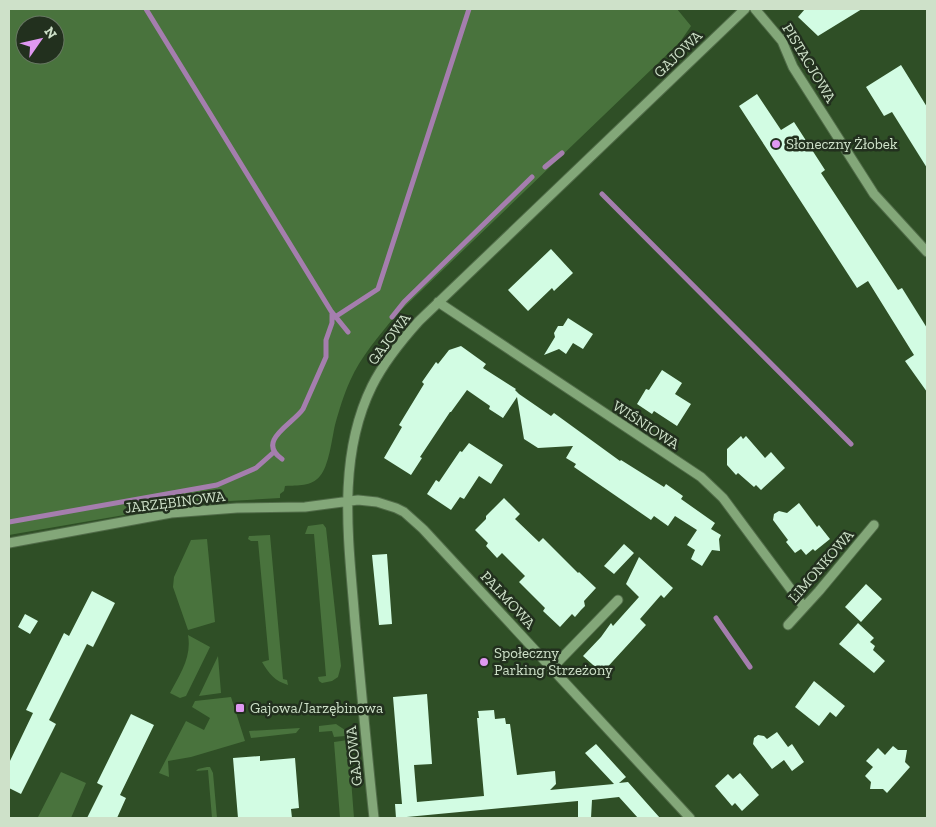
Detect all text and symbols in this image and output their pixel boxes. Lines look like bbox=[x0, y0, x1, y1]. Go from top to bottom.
north arrow bbox=[15, 15, 65, 65]
street label: PISTACJOWA bbox=[778, 20, 840, 106]
text: N bbox=[40, 24, 61, 42]
street label: GAJOWA bbox=[650, 26, 706, 81]
place label: Słoneczny Żłobek bbox=[786, 135, 898, 153]
marker: Słoneczny Żłobek bbox=[770, 138, 782, 150]
street label: GAJOWA bbox=[364, 309, 414, 368]
street label: WIŚNIOWA bbox=[609, 397, 683, 453]
street label: JARZĘBINOWA bbox=[124, 487, 227, 517]
street label: LIMONKOWA bbox=[785, 526, 858, 606]
street label: PALMOWA bbox=[477, 567, 539, 633]
place label: Społeczny Parking Strzeżony bbox=[494, 644, 613, 679]
marker: Społeczny Parking Strzeżony bbox=[478, 656, 490, 668]
place label: Gajowa/Jarzębinowa bbox=[250, 699, 383, 717]
marker: Gajowa/Jarzębinowa bbox=[234, 702, 246, 714]
street label: GAJOWA bbox=[342, 725, 366, 787]

